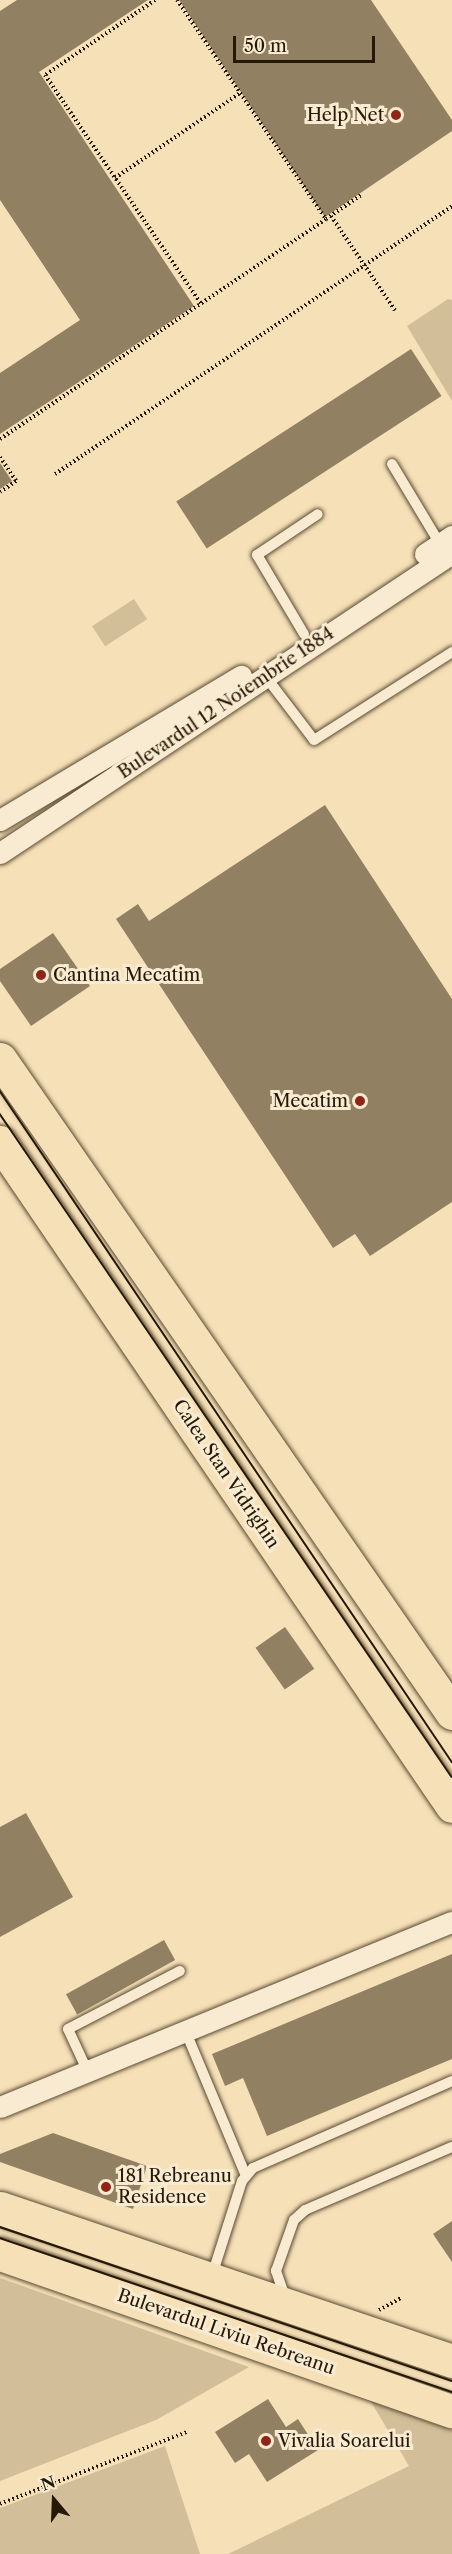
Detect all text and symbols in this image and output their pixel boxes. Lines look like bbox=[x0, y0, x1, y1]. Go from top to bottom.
scale bar bbox=[236, 24, 378, 62]
text: 50 m bbox=[244, 35, 287, 57]
place label: Help Net bbox=[307, 104, 384, 126]
marker: Help Net bbox=[389, 108, 403, 122]
street label: Bulevardul 12 Noiembrie 1884 bbox=[114, 623, 338, 783]
place label: Cantina Mecatim bbox=[53, 964, 200, 986]
marker: Cantina Mecatim bbox=[34, 968, 48, 982]
place label: Mecatim bbox=[273, 1090, 348, 1112]
marker: Mecatim bbox=[353, 1094, 367, 1108]
street label: Calea Stan Vidrighin bbox=[168, 1395, 284, 1553]
place label: 181 Rebreanu Residence bbox=[118, 2166, 232, 2208]
marker: 181 Rebreanu Residence bbox=[99, 2180, 113, 2194]
street label: Bulevardul Liviu Rebreanu bbox=[114, 2285, 338, 2379]
place label: Vivalia Soarelui bbox=[278, 2430, 411, 2452]
marker: Vivalia Soarelui bbox=[259, 2434, 273, 2448]
north arrow bbox=[24, 2470, 84, 2530]
text: N bbox=[38, 2471, 58, 2495]

